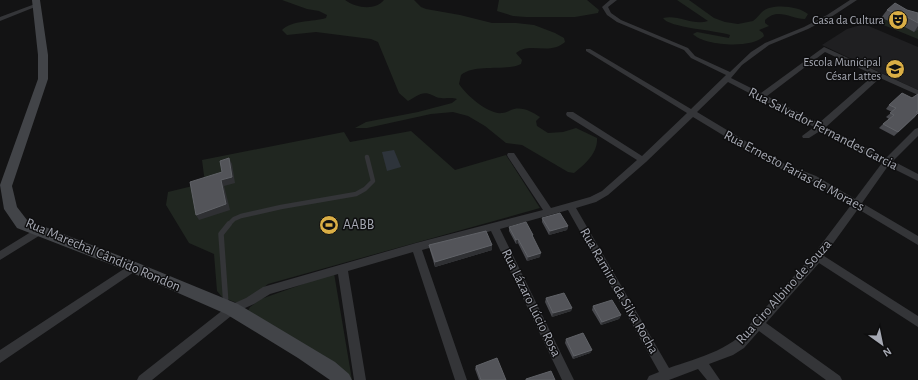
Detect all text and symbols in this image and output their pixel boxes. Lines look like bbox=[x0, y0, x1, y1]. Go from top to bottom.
theatre icon: Casa da Cultura bbox=[887, 9, 909, 31]
place label: Casa da Cultura bbox=[812, 14, 884, 26]
place label: Escola Municipal César Lattes bbox=[803, 56, 881, 82]
school or university icon: Escola Municipal César Lattes bbox=[884, 58, 906, 80]
street label: Rua Salvador Fernandes Garcia bbox=[746, 85, 900, 173]
street label: Rua Ernesto Farias de Moraes bbox=[722, 128, 866, 214]
sports icon: AABB bbox=[318, 214, 340, 236]
street label: Rua Marechal Cândido Rondon bbox=[23, 216, 183, 294]
place label: AABB bbox=[343, 218, 374, 232]
street label: Rua Ramiro da Silva Rocha bbox=[577, 226, 661, 357]
street label: Rua Ciro Albino de Souza bbox=[734, 237, 835, 347]
street label: Rua Lázaro Lúcio Rosa bbox=[499, 247, 563, 360]
north arrow bbox=[862, 324, 902, 364]
text: N bbox=[881, 345, 893, 359]

